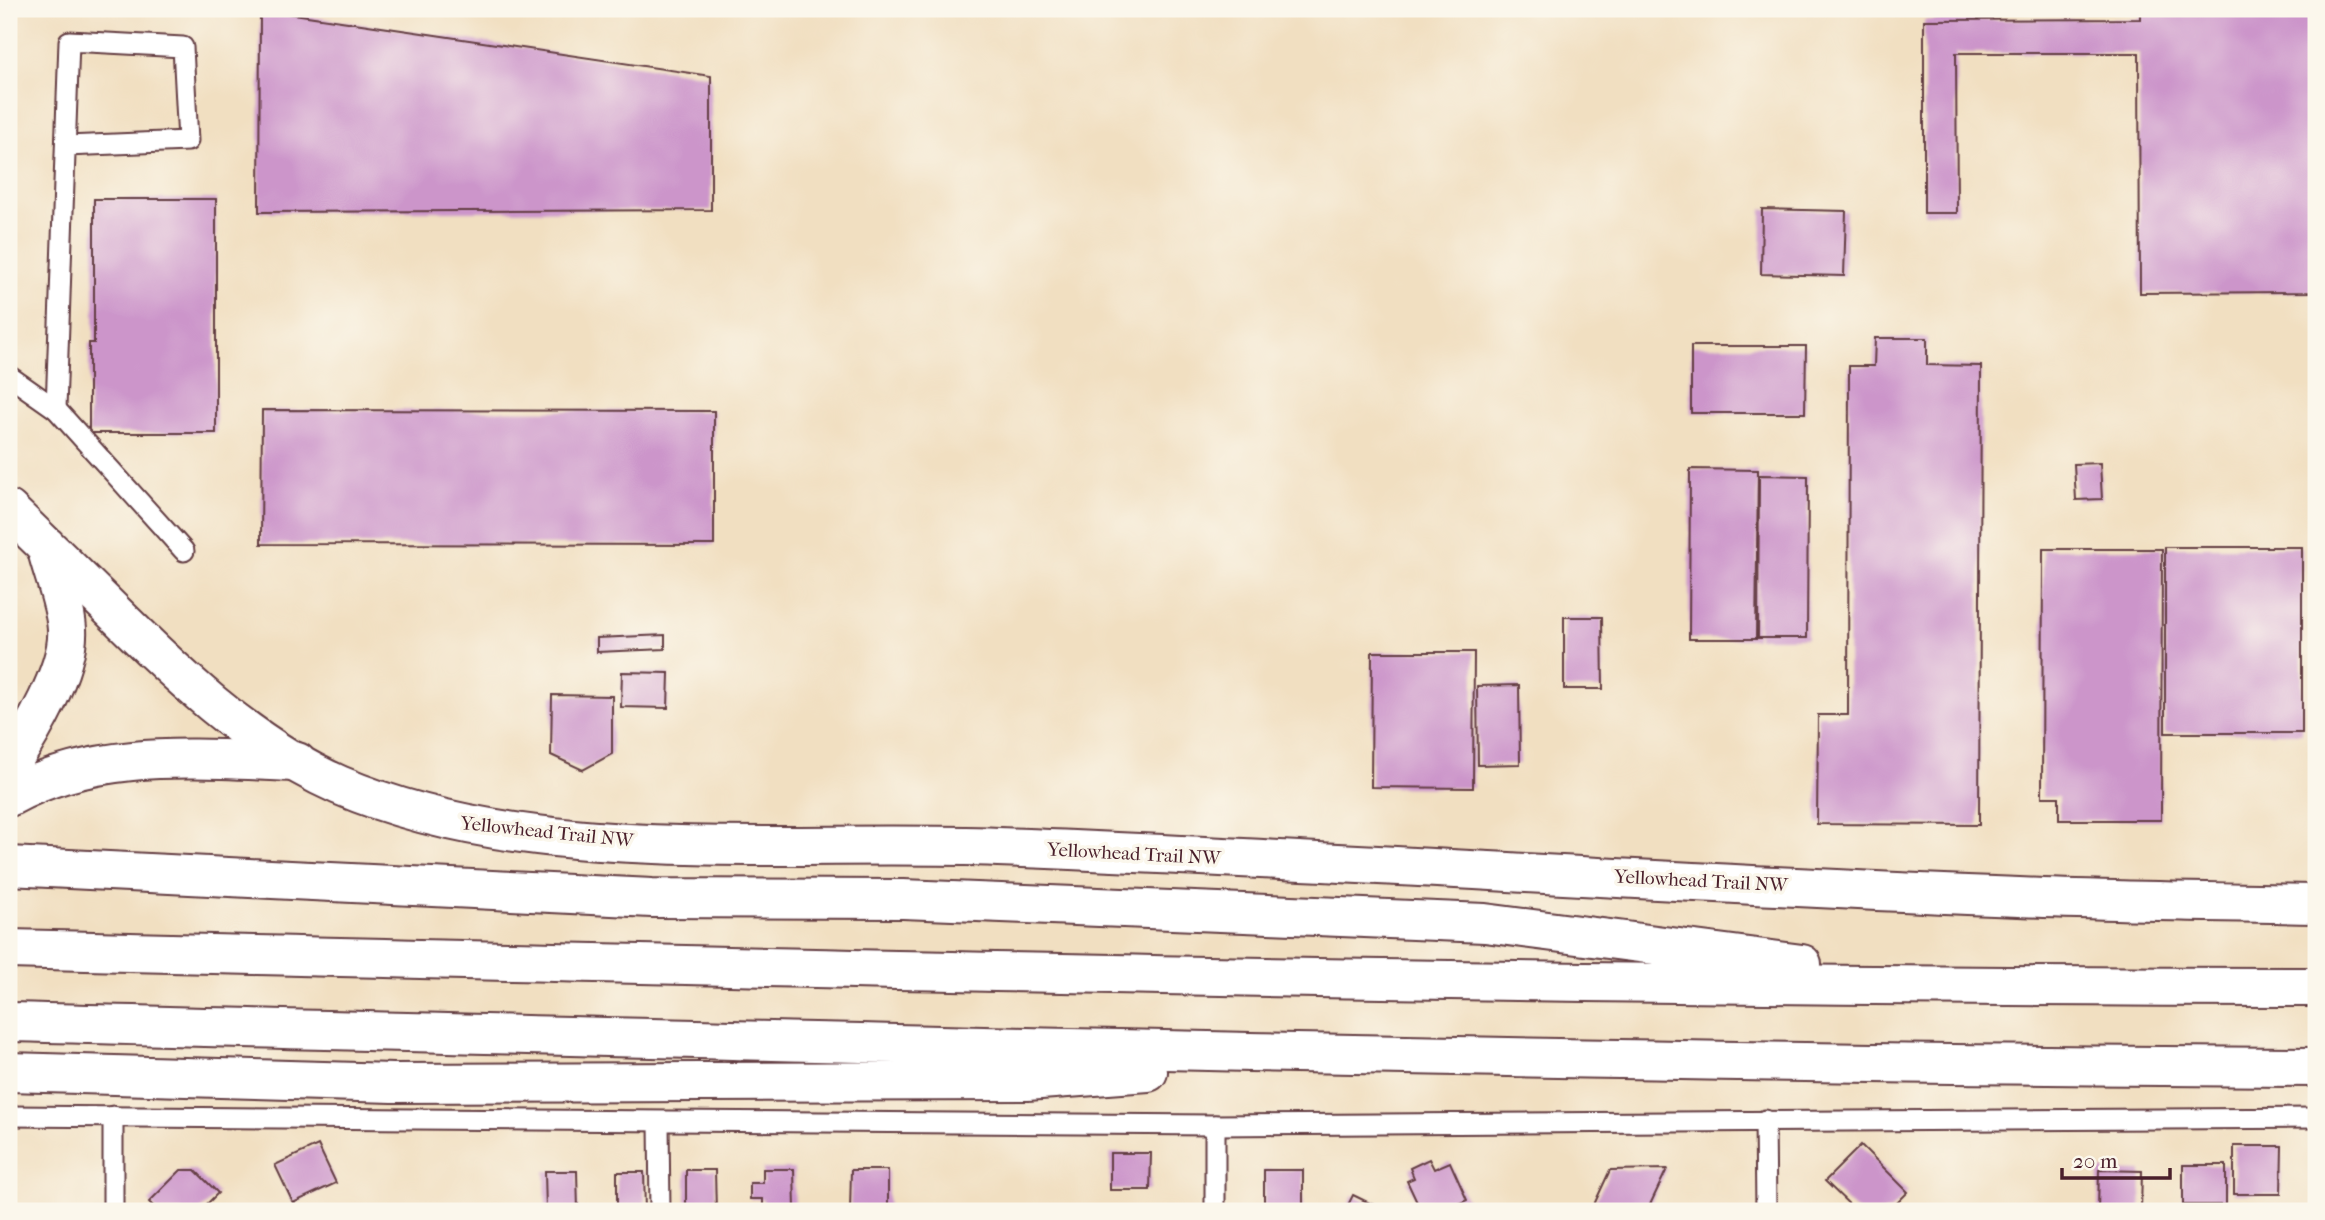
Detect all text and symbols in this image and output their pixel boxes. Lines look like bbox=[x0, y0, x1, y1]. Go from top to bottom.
street label: Yellowhead Trail NW bbox=[458, 812, 636, 852]
street label: Yellowhead Trail NW bbox=[1046, 838, 1223, 870]
street label: Yellowhead Trail NW bbox=[1613, 865, 1790, 897]
scale bar bbox=[2062, 1136, 2171, 1180]
text: 20 m bbox=[2073, 1149, 2118, 1173]

